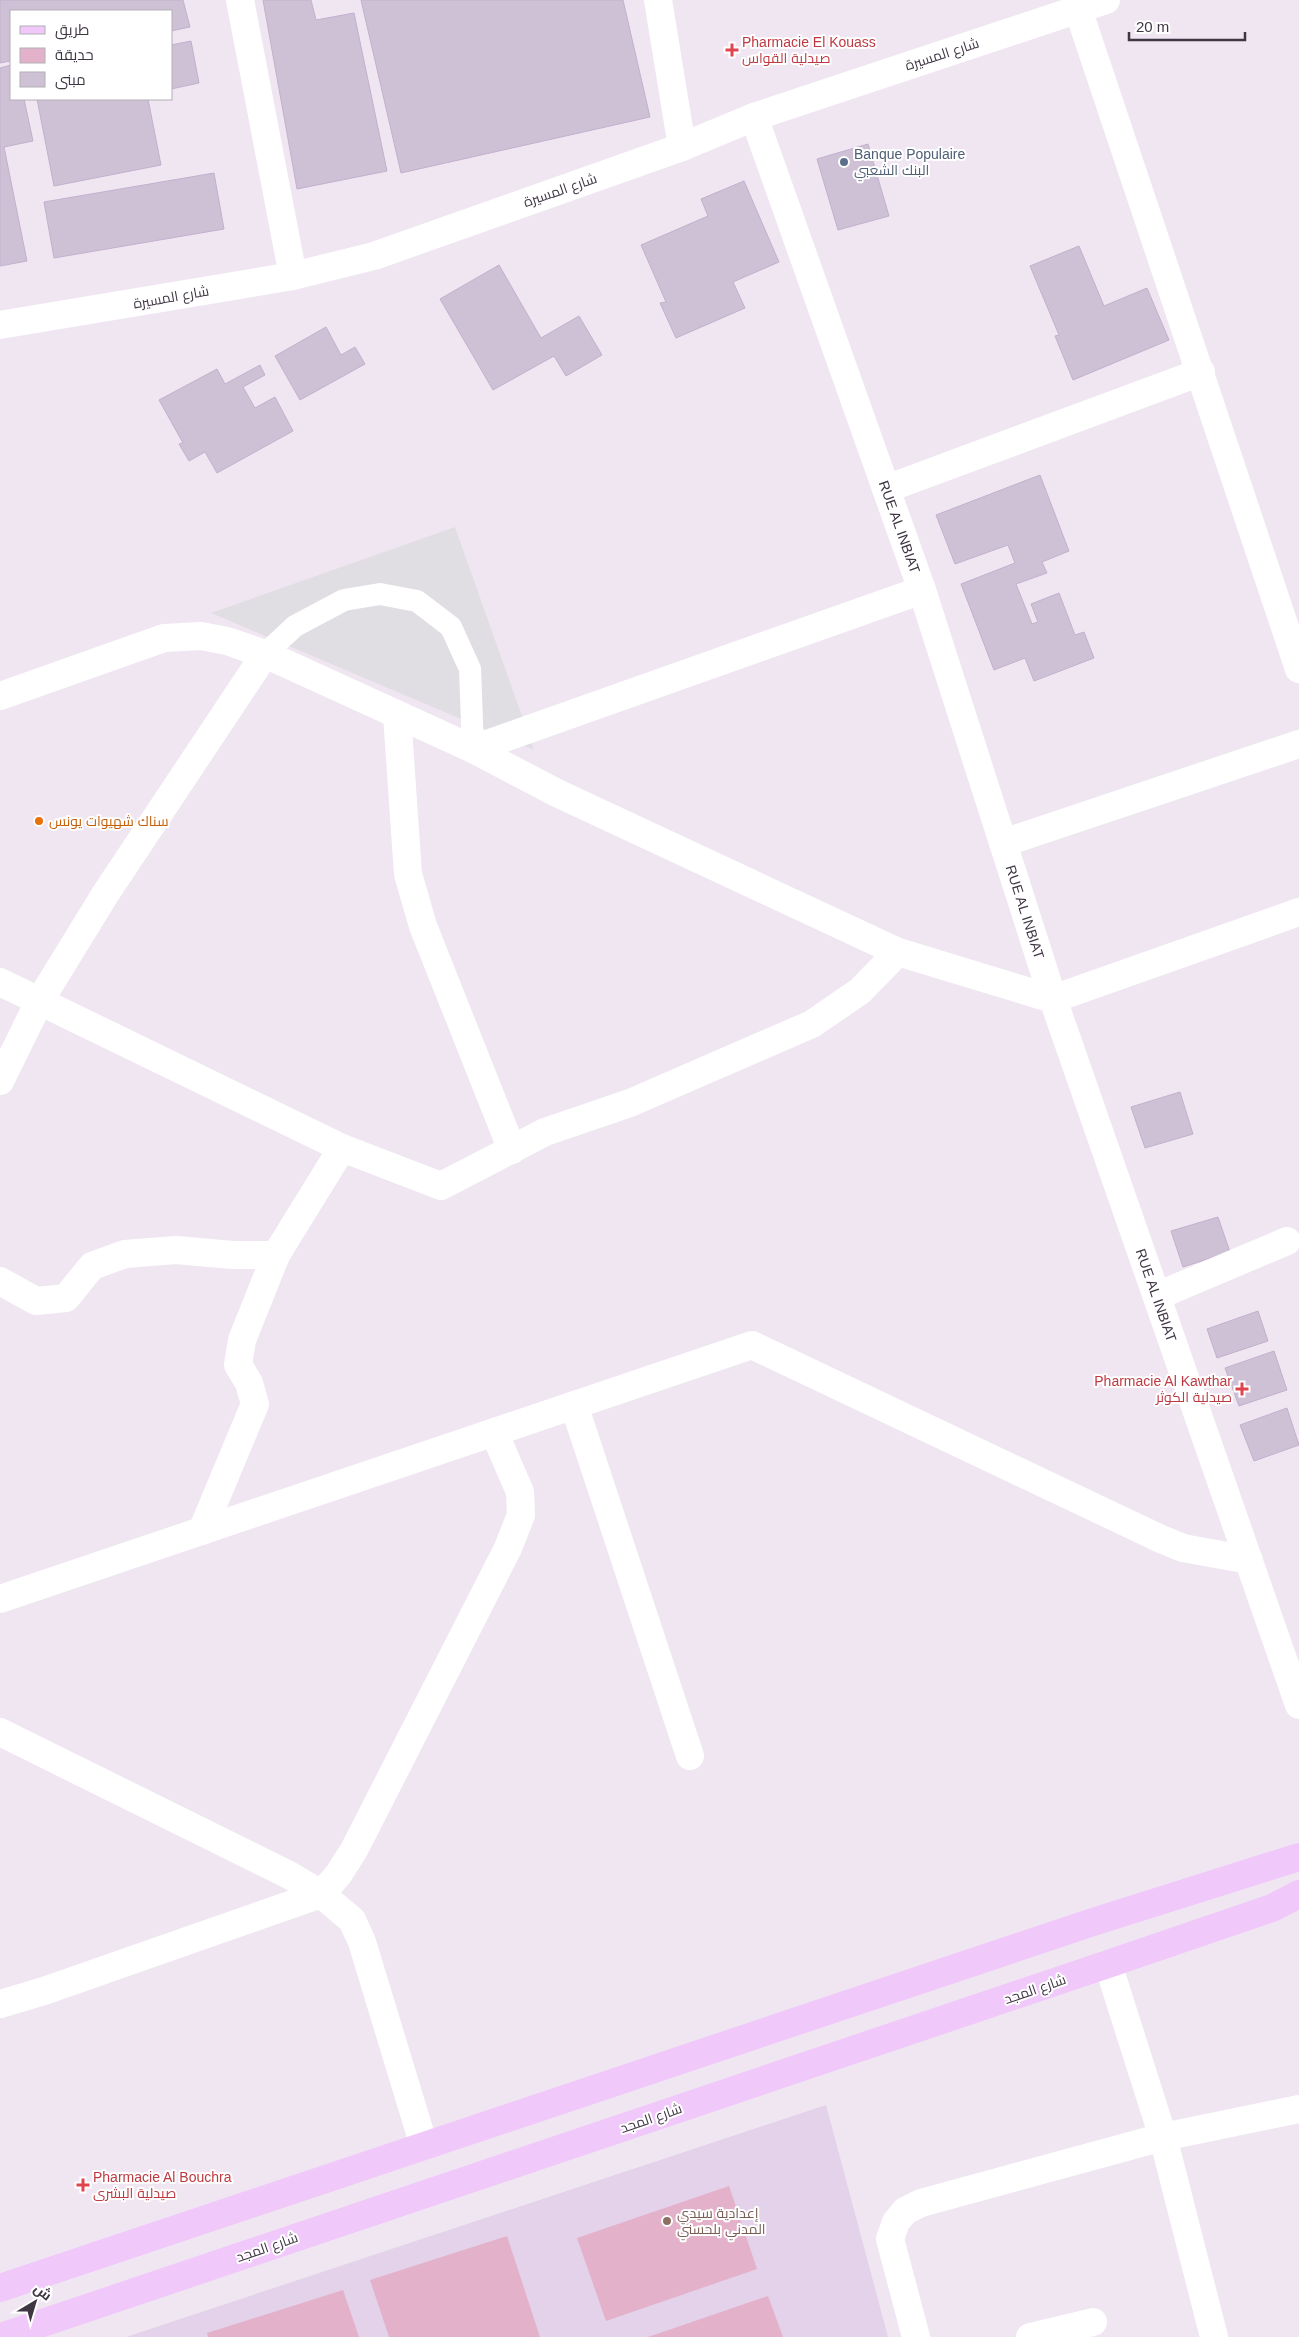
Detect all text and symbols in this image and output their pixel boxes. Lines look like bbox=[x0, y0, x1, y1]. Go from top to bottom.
legend bbox=[10, 10, 172, 100]
scale bar bbox=[1129, 10, 1245, 42]
text: 20 m bbox=[1136, 18, 1169, 35]
text: طريق bbox=[55, 21, 89, 40]
place label: Pharmacie El Kouass صيدلية القواس bbox=[742, 34, 876, 66]
street label: شارع المسيرة bbox=[903, 35, 981, 74]
marker: Pharmacie El Kouass صيدلية القواس bbox=[726, 44, 738, 56]
text: حديقة bbox=[55, 46, 94, 63]
text: مبنى bbox=[55, 71, 86, 90]
place label: Banque Populaire البنك الشعبي bbox=[854, 146, 966, 182]
marker: Banque Populaire البنك الشعبي bbox=[838, 156, 850, 168]
street label: شارع المسيرة bbox=[521, 170, 599, 211]
street label: شارع المسيرة bbox=[132, 282, 210, 313]
street label: RUE AL INBIAT bbox=[876, 478, 924, 576]
place label: سناك شهيوات يونس bbox=[49, 813, 168, 829]
marker: سناك شهيوات يونس bbox=[33, 815, 45, 827]
street label: RUE AL INBIAT bbox=[1003, 863, 1048, 961]
street label: RUE AL INBIAT bbox=[1133, 1247, 1180, 1344]
place label: Pharmacie Al Kawthar صيدلية الكوثر bbox=[1094, 1373, 1232, 1405]
marker: Pharmacie Al Kawthar صيدلية الكوثر bbox=[1236, 1383, 1248, 1395]
street label: شارع المجد bbox=[1002, 1971, 1068, 2008]
street label: شارع المجد bbox=[618, 2100, 684, 2137]
place label: Pharmacie Al Bouchra صيدلية البشرى bbox=[93, 2169, 232, 2201]
marker: Pharmacie Al Bouchra صيدلية البشرى bbox=[77, 2179, 89, 2191]
place label: إعدادية سيدي المدني بلحسني bbox=[677, 2205, 766, 2241]
marker: إعدادية سيدي المدني بلحسني bbox=[661, 2215, 673, 2227]
street label: شارع المجد bbox=[234, 2229, 300, 2266]
north arrow bbox=[10, 2277, 60, 2327]
text: ش bbox=[30, 2280, 55, 2304]

